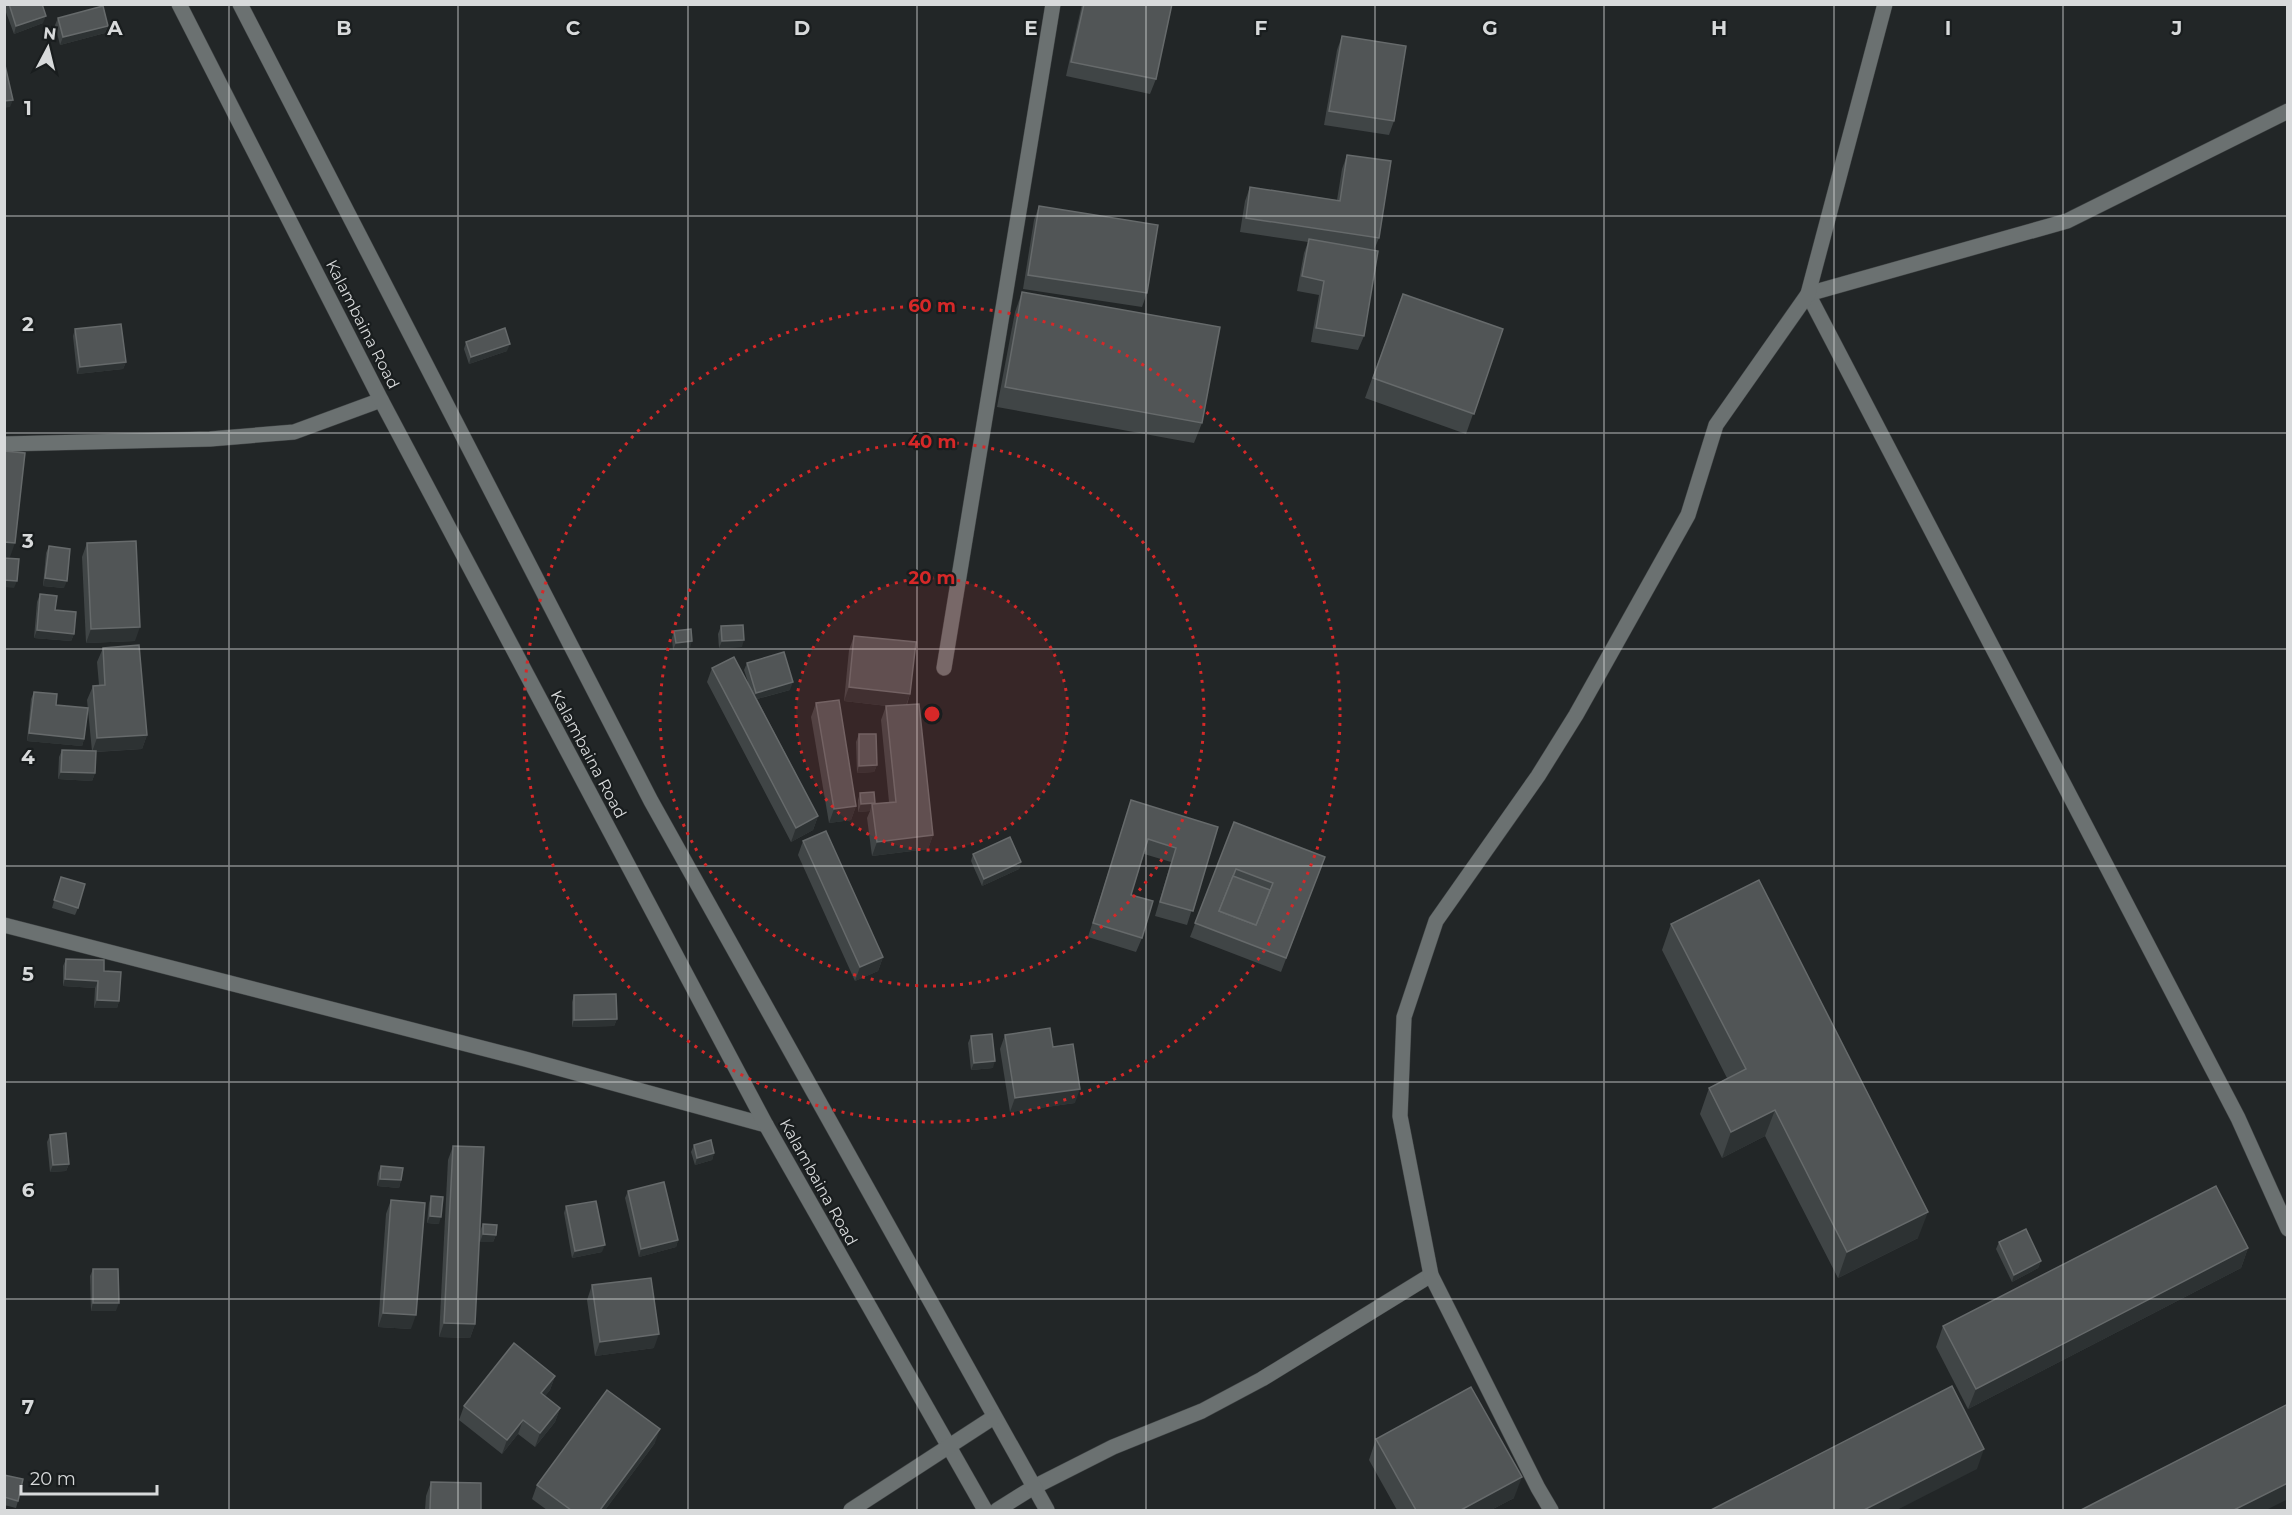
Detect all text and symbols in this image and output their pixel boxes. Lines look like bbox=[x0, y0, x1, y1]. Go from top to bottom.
text: A bbox=[106, 16, 123, 40]
text: B bbox=[336, 16, 352, 40]
text: C bbox=[566, 16, 581, 40]
text: D bbox=[794, 16, 810, 40]
text: E bbox=[1024, 16, 1038, 40]
text: F bbox=[1255, 16, 1268, 40]
text: G bbox=[1482, 16, 1498, 40]
text: H bbox=[1711, 16, 1727, 40]
text: I bbox=[1945, 16, 1951, 40]
text: J bbox=[2171, 16, 2182, 40]
north arrow bbox=[18, 18, 78, 78]
text: N bbox=[42, 23, 57, 44]
text: 1 bbox=[24, 96, 32, 120]
street label: Kalambaina Road bbox=[322, 257, 403, 392]
text: 60 m bbox=[908, 295, 956, 317]
text: 2 bbox=[22, 312, 34, 336]
text: 40 m bbox=[908, 431, 956, 453]
text: 3 bbox=[21, 529, 34, 553]
text: 20 m bbox=[909, 567, 955, 589]
street label: Kalambaina Road bbox=[547, 687, 630, 821]
centre of rings bbox=[922, 704, 942, 724]
text: 4 bbox=[21, 745, 35, 769]
text: 5 bbox=[22, 962, 34, 986]
street label: Kalambaina Road bbox=[776, 1115, 861, 1249]
text: 6 bbox=[22, 1178, 35, 1202]
text: 7 bbox=[22, 1395, 34, 1419]
scale bar bbox=[21, 1458, 158, 1496]
text: 20 m bbox=[30, 1468, 76, 1490]

